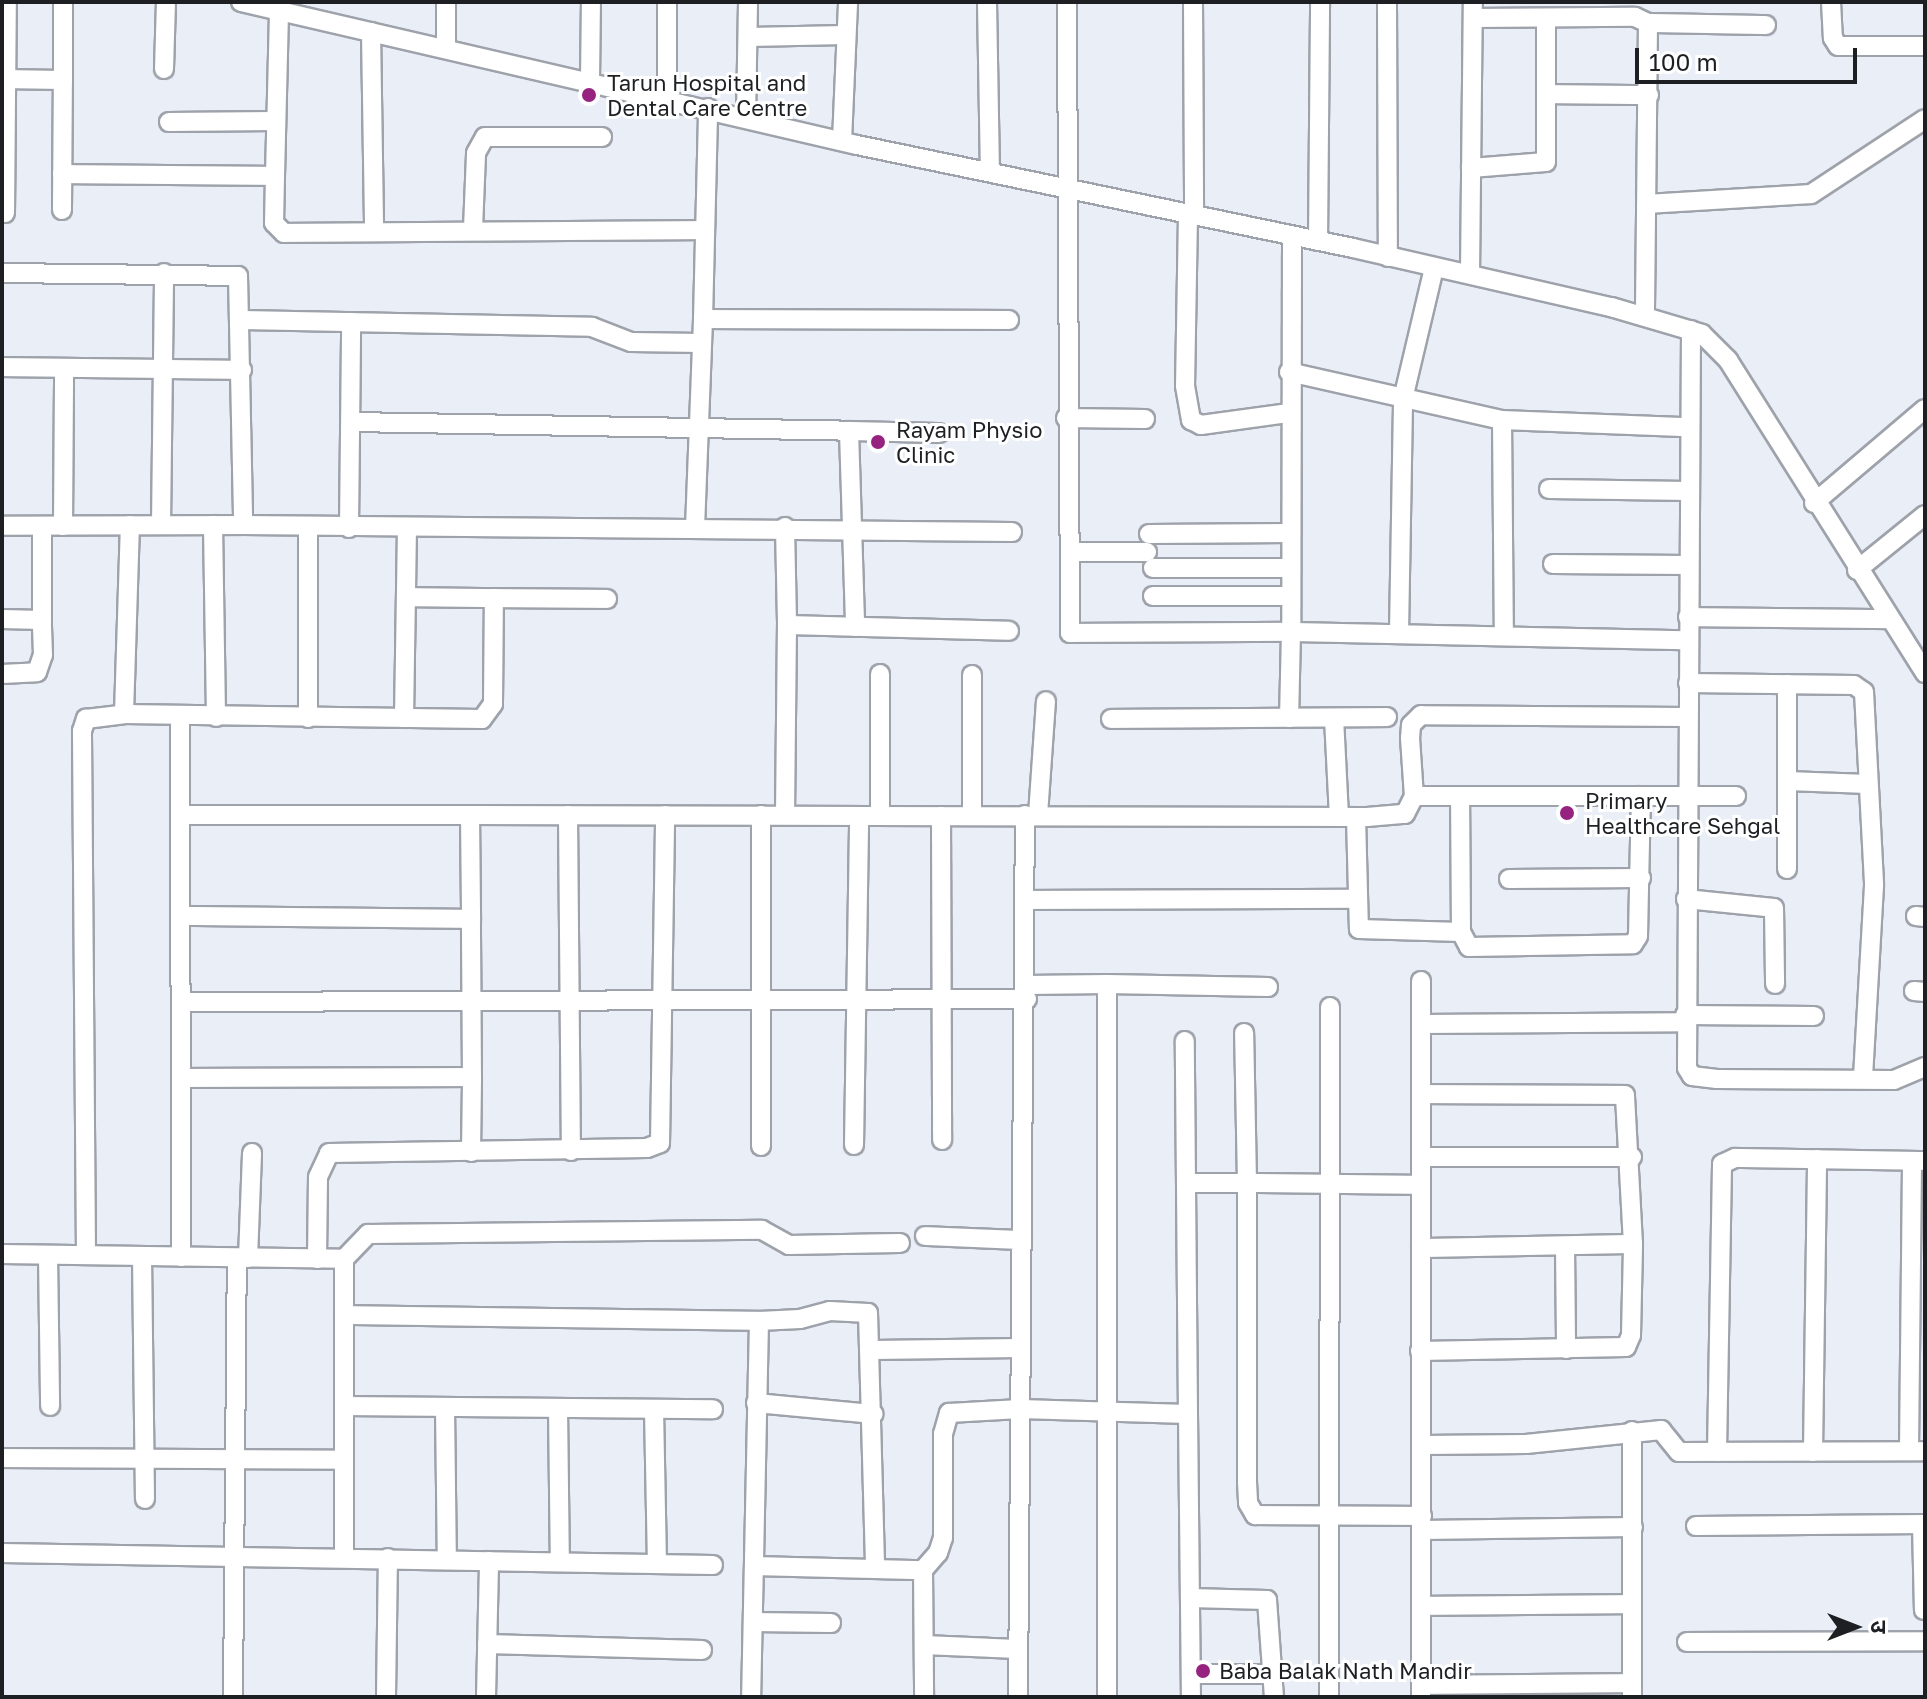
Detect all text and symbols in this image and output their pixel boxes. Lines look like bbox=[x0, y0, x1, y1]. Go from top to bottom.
scale bar bbox=[1639, 32, 1861, 82]
text: 100 m bbox=[1649, 47, 1718, 76]
place label: Tarun Hospital and Dental Care Centre bbox=[607, 69, 807, 120]
marker: Tarun Hospital and Dental Care Centre bbox=[578, 84, 600, 106]
place label: Rayam Physio Clinic bbox=[896, 416, 1042, 468]
marker: Rayam Physio Clinic bbox=[867, 431, 889, 453]
place label: Primary Healthcare Sehgal bbox=[1585, 787, 1780, 838]
marker: Primary Healthcare Sehgal bbox=[1556, 802, 1578, 824]
north arrow bbox=[1815, 1587, 1895, 1667]
text: उ bbox=[1866, 1621, 1893, 1633]
place label: Baba Balak Nath Mandir bbox=[1219, 1658, 1472, 1684]
marker: Baba Balak Nath Mandir bbox=[1194, 1662, 1212, 1680]

